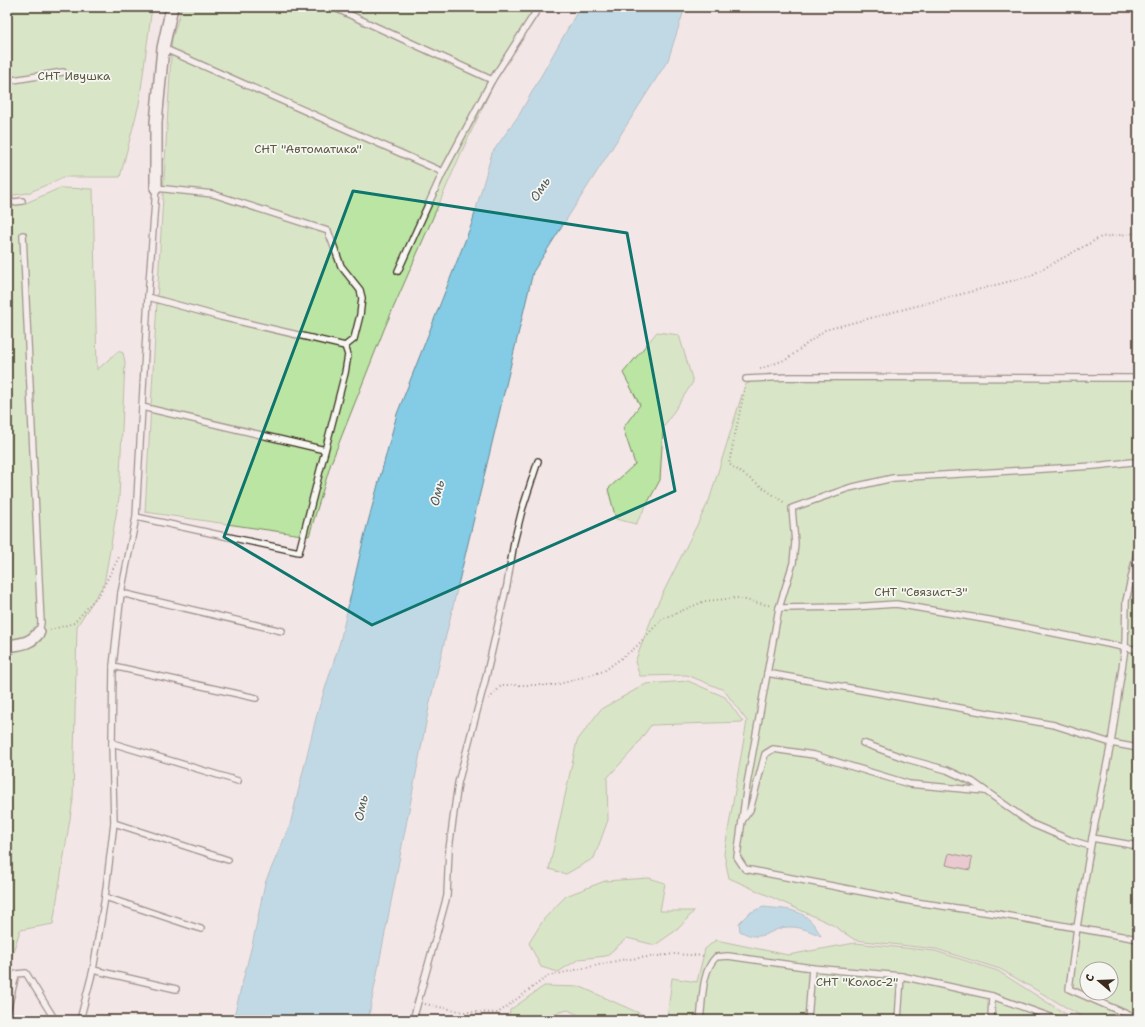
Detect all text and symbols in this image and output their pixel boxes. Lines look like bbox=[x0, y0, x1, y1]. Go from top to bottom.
park label: СНТ Ивушка bbox=[38, 68, 111, 84]
park label: СНТ "Автоматика" bbox=[254, 141, 362, 157]
water label: Омь bbox=[526, 173, 555, 205]
water label: Омь bbox=[426, 478, 449, 508]
park label: СНТ "Связист-3" bbox=[874, 584, 968, 600]
water label: Омь bbox=[350, 793, 372, 823]
north arrow bbox=[1079, 961, 1119, 1001]
text: С bbox=[1082, 972, 1098, 984]
park label: СНТ "Колос-2" bbox=[816, 974, 898, 990]

